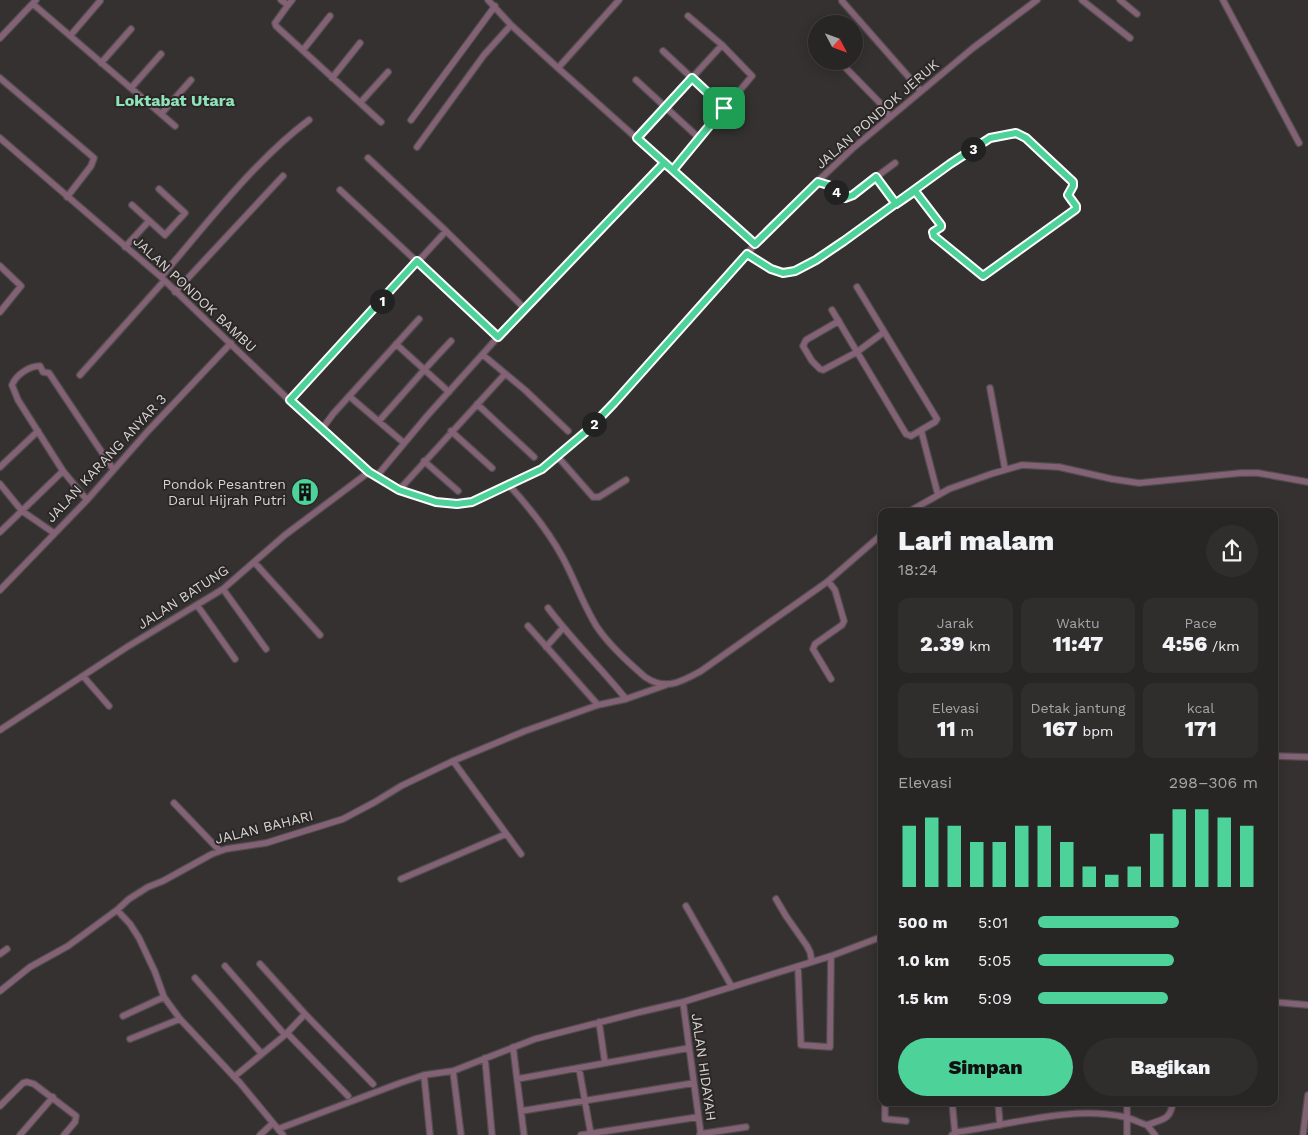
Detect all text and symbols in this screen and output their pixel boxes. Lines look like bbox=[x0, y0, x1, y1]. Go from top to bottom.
north arrow bbox=[808, 15, 862, 70]
map controls bbox=[808, 15, 863, 70]
street label: JALAN PONDOK JERUK bbox=[812, 56, 942, 172]
pin bbox=[703, 87, 745, 129]
district label: Loktabat Utara bbox=[115, 91, 236, 110]
icon: arrive bbox=[710, 94, 738, 122]
pin: 3 bbox=[960, 136, 986, 162]
text: 3 bbox=[969, 141, 978, 157]
pin: 4 bbox=[824, 180, 848, 204]
text: 4 bbox=[832, 184, 841, 200]
street label: JALAN PONDOK BAMBU bbox=[130, 233, 260, 355]
pin: 1 bbox=[370, 288, 394, 314]
text: 1 bbox=[379, 293, 386, 309]
street label: JALAN KARANG ANYAR 3 bbox=[42, 391, 170, 525]
pin: 2 bbox=[582, 412, 606, 436]
text: 2 bbox=[590, 416, 599, 432]
place label: Pondok Pesantren Darul Hijrah Putri bbox=[162, 476, 286, 508]
building icon: Pondok Pesantren Darul Hijrah Putri bbox=[290, 477, 320, 507]
text: Lari malam bbox=[898, 524, 1054, 557]
button: share bbox=[1206, 525, 1258, 577]
text: 18:24 bbox=[898, 560, 937, 579]
street label: JALAN BATUNG bbox=[135, 562, 231, 632]
text: Jarak bbox=[937, 615, 974, 631]
text: Waktu bbox=[1056, 615, 1100, 631]
text: Pace bbox=[1184, 615, 1217, 631]
text: 2.39 bbox=[920, 631, 964, 656]
text: 11:47 bbox=[1052, 631, 1104, 656]
text: 4:56 bbox=[1162, 631, 1207, 656]
text: km bbox=[964, 638, 991, 654]
text: /km bbox=[1207, 638, 1239, 654]
text: Elevasi bbox=[932, 700, 979, 716]
text: Detak jantung bbox=[1030, 700, 1125, 716]
text: kcal bbox=[1187, 700, 1215, 716]
text: 11 bbox=[937, 716, 956, 741]
text: 167 bbox=[1043, 716, 1078, 741]
text: 171 bbox=[1185, 716, 1217, 741]
text: m bbox=[956, 723, 974, 739]
text: bpm bbox=[1078, 723, 1113, 739]
text: Elevasi bbox=[898, 773, 952, 792]
text: 298–306 m bbox=[1169, 773, 1258, 792]
street label: JALAN BAHARI bbox=[213, 807, 315, 847]
text: 500 m bbox=[898, 913, 948, 932]
text: 5:01 bbox=[978, 913, 1008, 932]
text: 1.0 km bbox=[898, 951, 949, 970]
text: 5:05 bbox=[978, 951, 1011, 970]
text: 1.5 km bbox=[898, 989, 948, 1008]
text: 5:09 bbox=[978, 989, 1012, 1008]
street label: JALAN HIDAYAH bbox=[689, 1012, 719, 1122]
button: Simpan bbox=[898, 1038, 1073, 1096]
button: Bagikan bbox=[1083, 1038, 1258, 1096]

